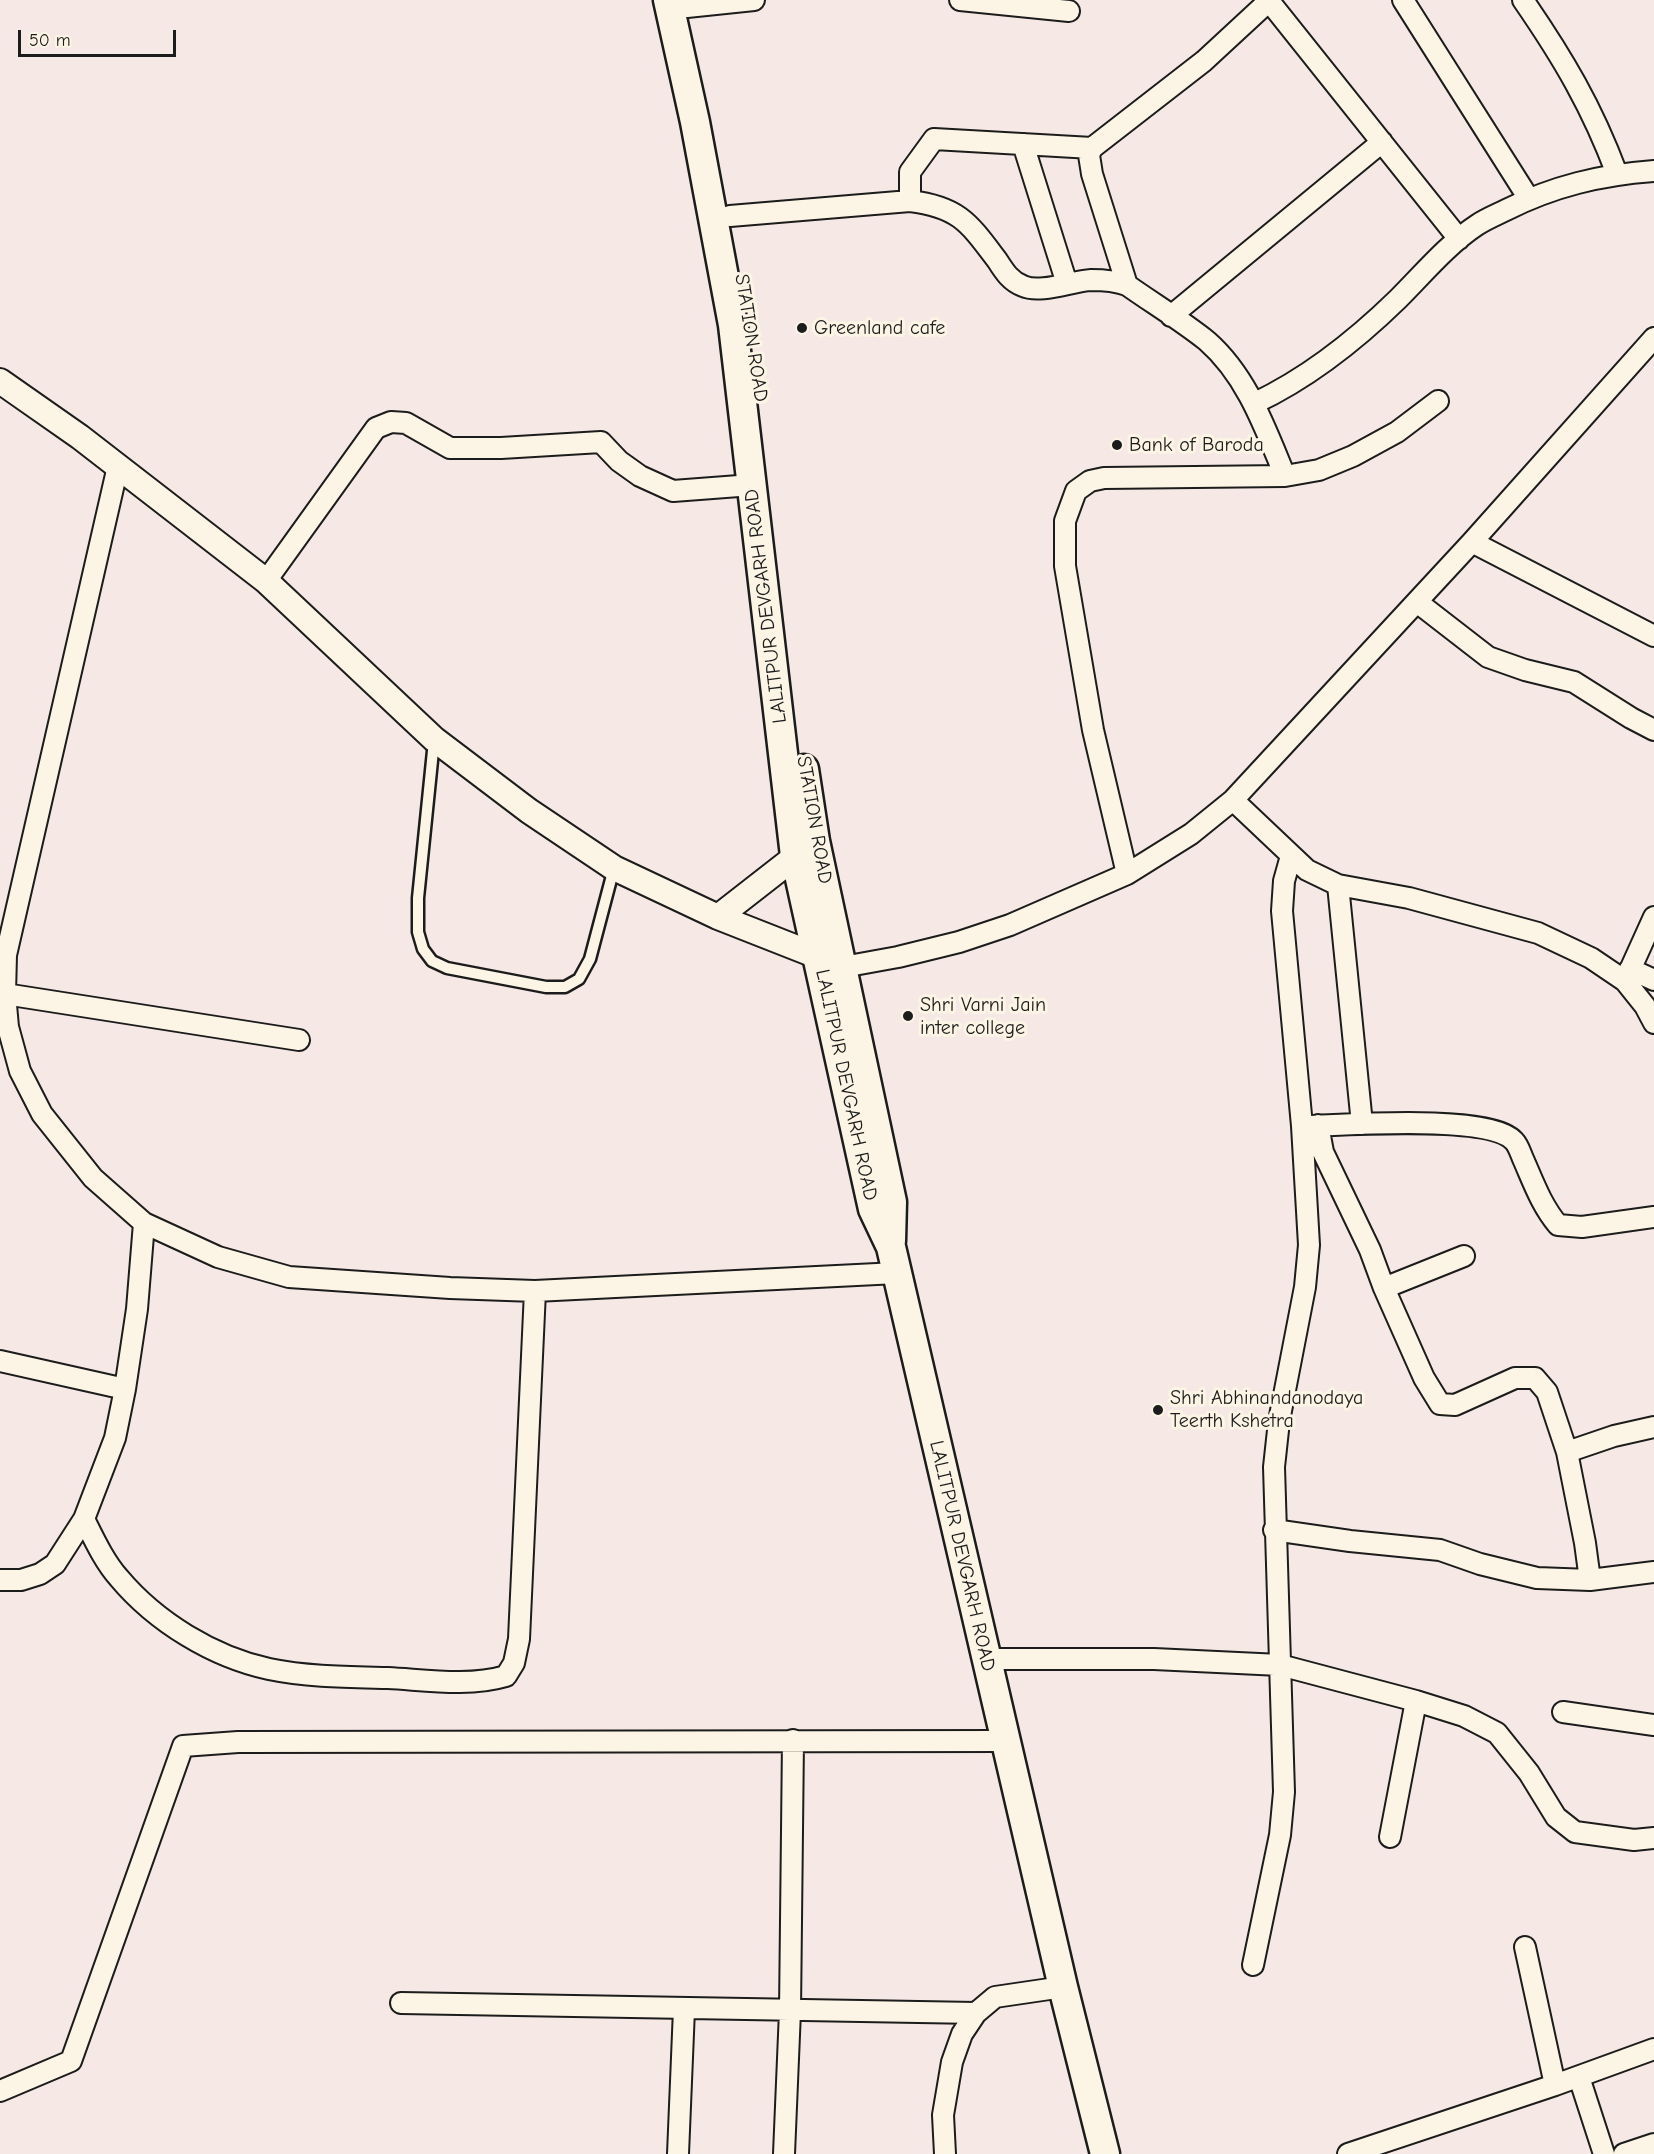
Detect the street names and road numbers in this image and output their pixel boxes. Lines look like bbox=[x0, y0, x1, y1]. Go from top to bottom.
street label: STATION ROAD bbox=[729, 272, 773, 404]
street label: LALITPUR DEVGARH ROAD bbox=[740, 487, 792, 725]
street label: STATION ROAD bbox=[791, 754, 837, 886]
street label: LALITPUR DEVGARH ROAD bbox=[810, 967, 882, 1203]
street label: LALITPUR DEVGARH ROAD bbox=[924, 1438, 1000, 1674]

